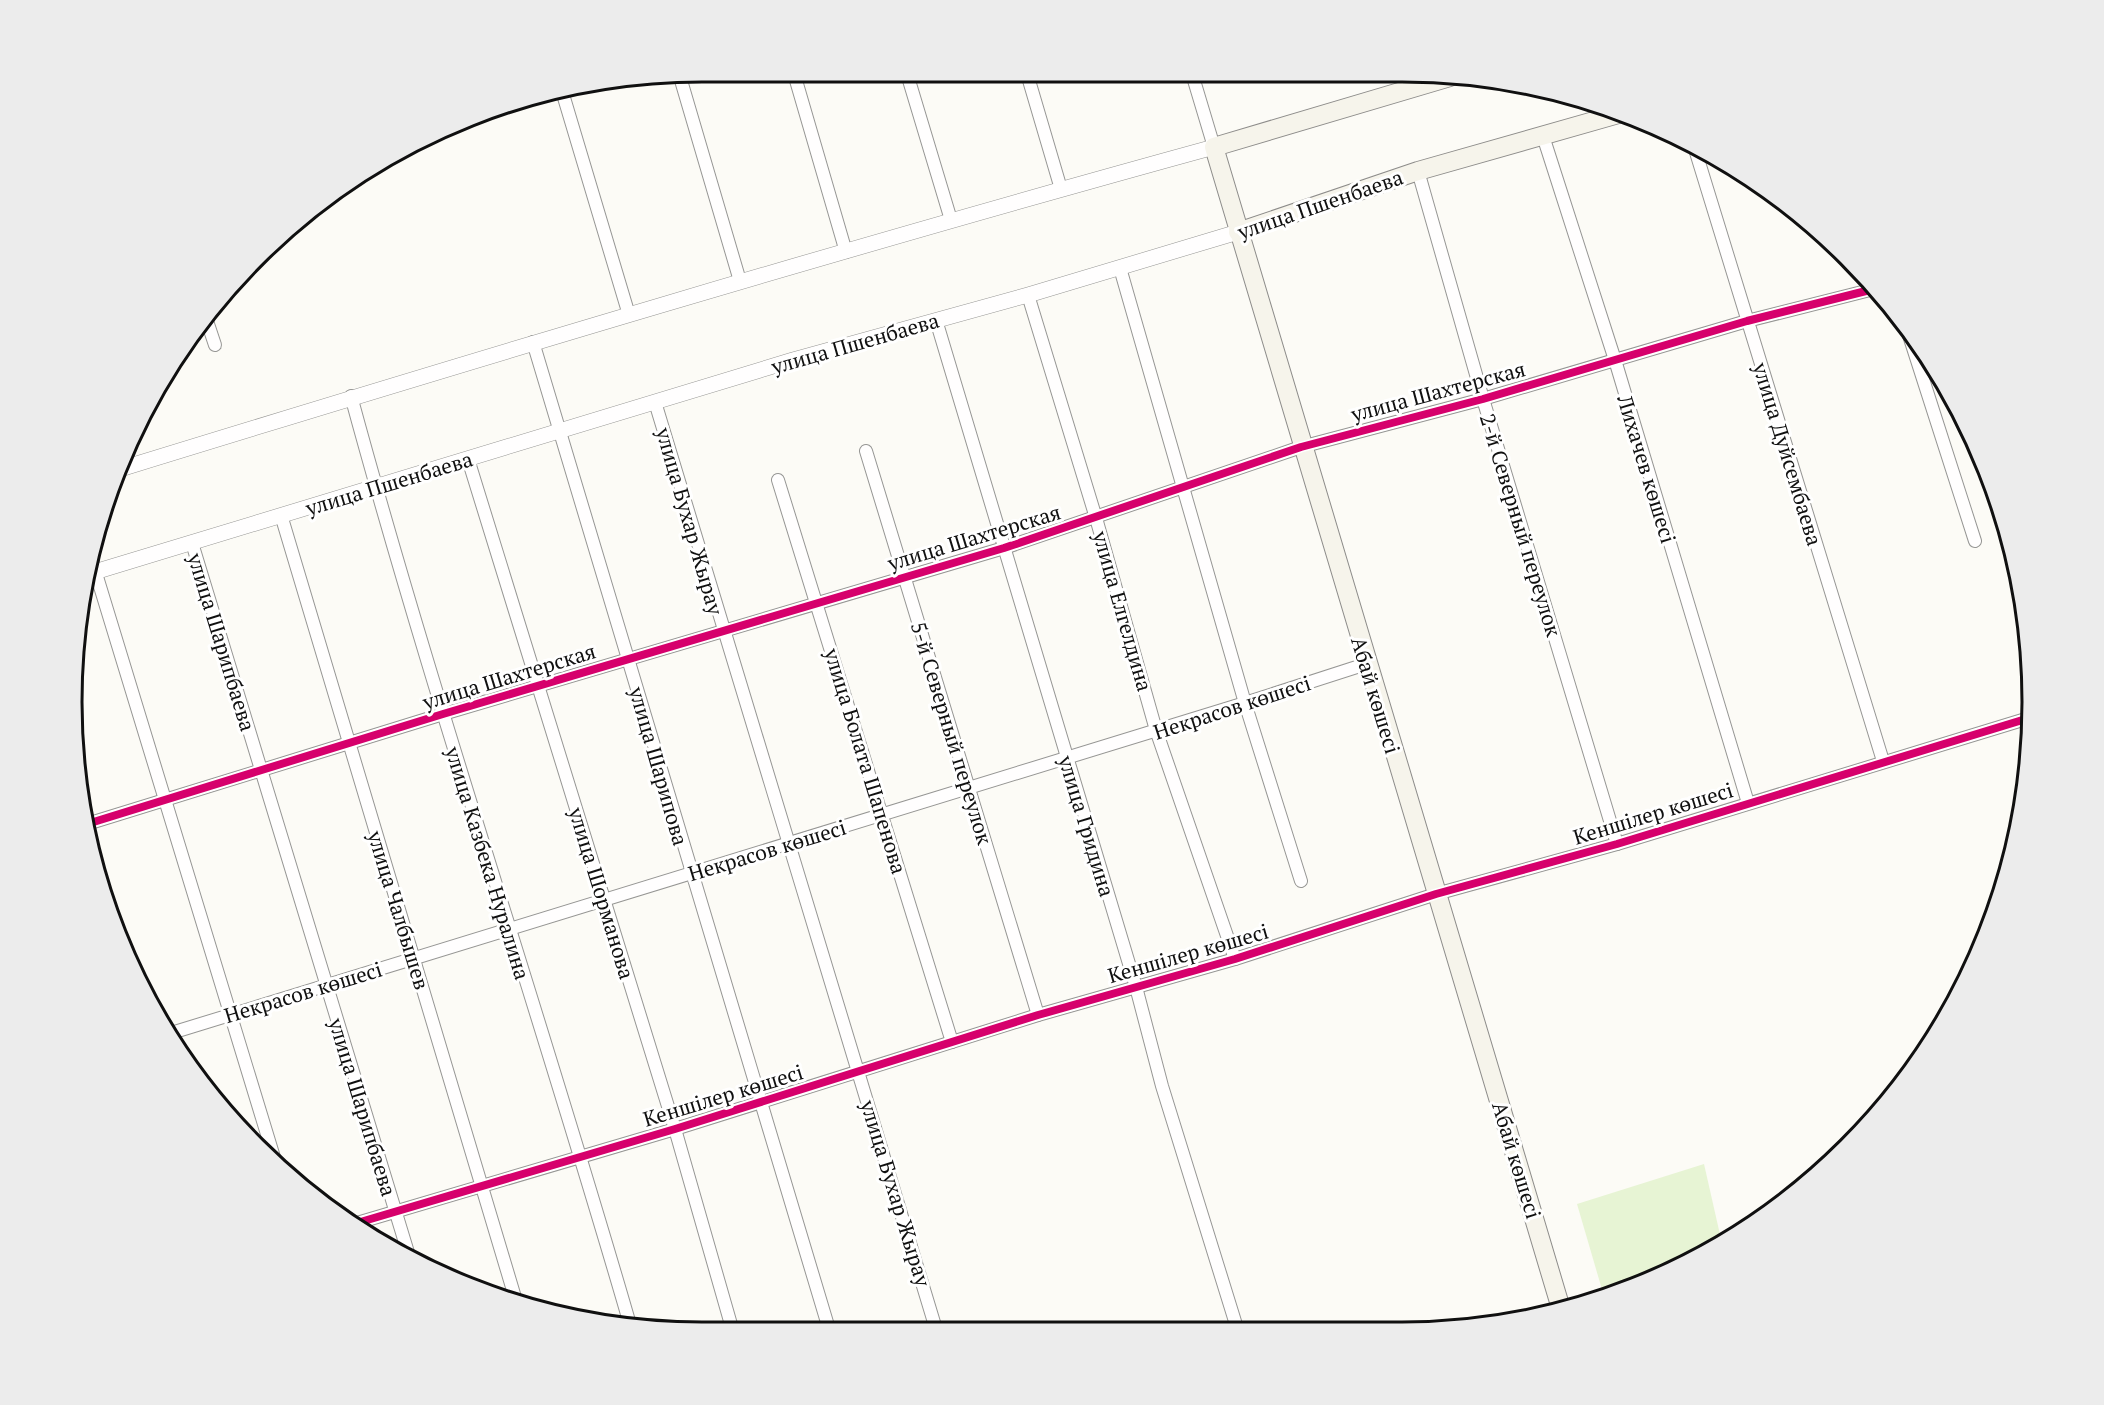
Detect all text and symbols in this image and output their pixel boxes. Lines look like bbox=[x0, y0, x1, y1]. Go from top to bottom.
street label: улица Пшенбаева bbox=[1233, 162, 1407, 246]
street label: улица Пшенбаева bbox=[767, 306, 942, 381]
street label: улица Шахтерская bbox=[1347, 354, 1528, 428]
street label: улица Дуйсембаева bbox=[1747, 358, 1829, 549]
street label: Лихачев көшесі bbox=[1611, 391, 1683, 546]
street label: 2-й Северный переулок bbox=[1474, 410, 1568, 640]
street label: улица Бухар Жырау bbox=[650, 423, 730, 618]
street label: улица Пшенбаева bbox=[301, 444, 476, 522]
street label: улица Шахтерская bbox=[883, 497, 1064, 577]
street label: улица Елгелдина bbox=[1086, 527, 1159, 695]
street label: улица Шарипбаева bbox=[181, 549, 263, 735]
street label: 5-й Северный переулок bbox=[905, 618, 999, 848]
street label: Абай көшесі bbox=[1345, 633, 1407, 757]
street label: улица Шахтерская bbox=[418, 636, 599, 716]
street label: улица Болата Шапенова bbox=[818, 644, 914, 878]
street label: Некрасов көшесі bbox=[1150, 668, 1314, 746]
street label: улица Шарипова bbox=[623, 682, 695, 849]
street label: улица Казбека Нуралина bbox=[439, 742, 537, 983]
street label: улица Гридина bbox=[1052, 751, 1122, 900]
street label: Кеншілер көшесі bbox=[1570, 775, 1736, 851]
street label: улица Шорманова bbox=[562, 803, 642, 983]
street label: Некрасов көшесі bbox=[685, 813, 849, 887]
street label: улица Чалбышев bbox=[361, 826, 436, 993]
street label: Кеншілер көшесі bbox=[1104, 917, 1272, 989]
street label: Некрасов көшесі bbox=[221, 955, 385, 1029]
street label: улица Шарипбаева bbox=[322, 1014, 404, 1200]
street label: Кеншілер көшесі bbox=[640, 1057, 806, 1133]
street label: улица Бухар Жырау bbox=[854, 1096, 938, 1290]
street label: Абай көшесі bbox=[1486, 1098, 1548, 1222]

